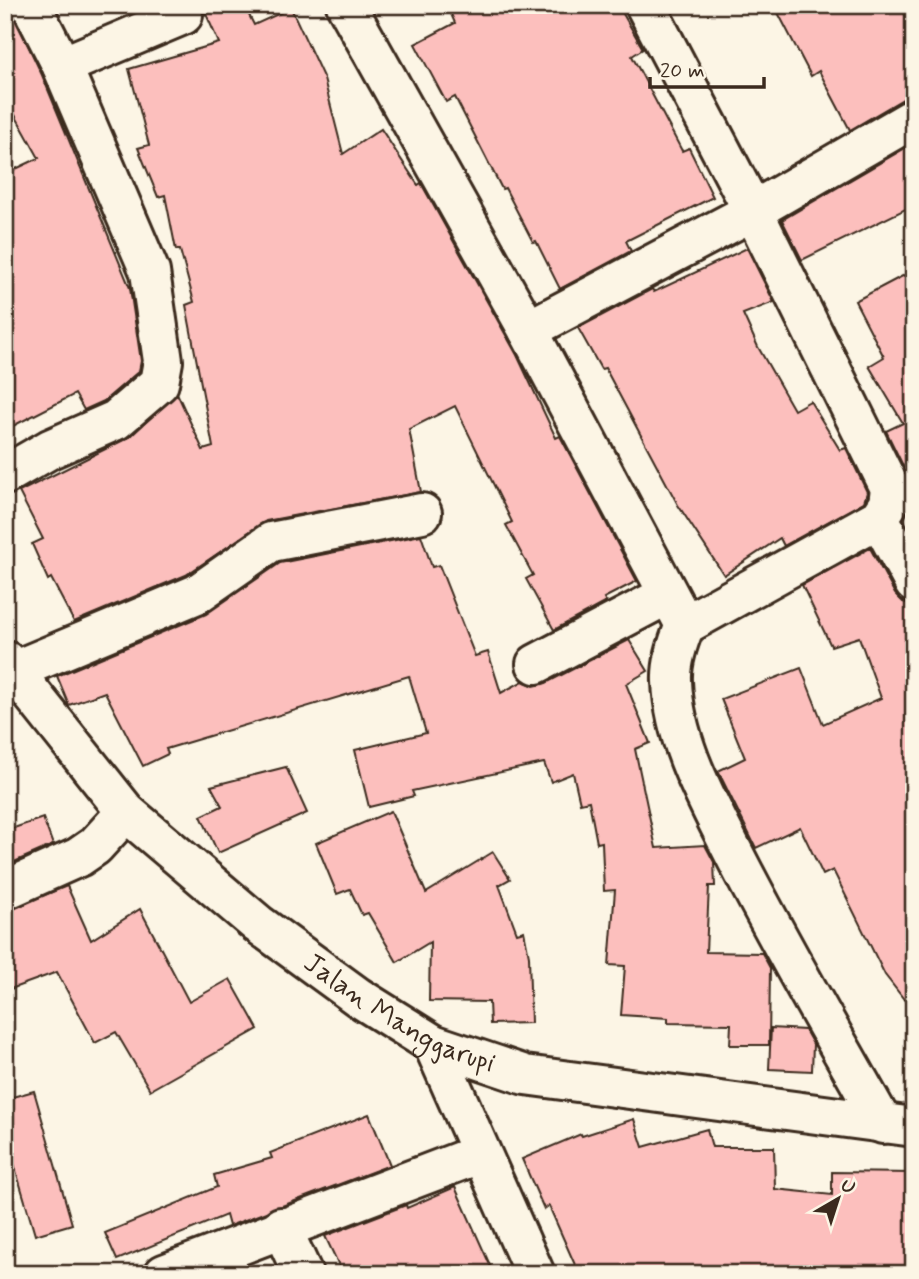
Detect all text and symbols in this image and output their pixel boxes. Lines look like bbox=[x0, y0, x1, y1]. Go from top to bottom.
scale bar bbox=[650, 46, 763, 90]
text: 20 m bbox=[660, 57, 705, 85]
street label: Jalan Manggarupi bbox=[296, 945, 500, 1082]
north arrow bbox=[804, 1164, 874, 1234]
text: U bbox=[835, 1173, 860, 1201]

